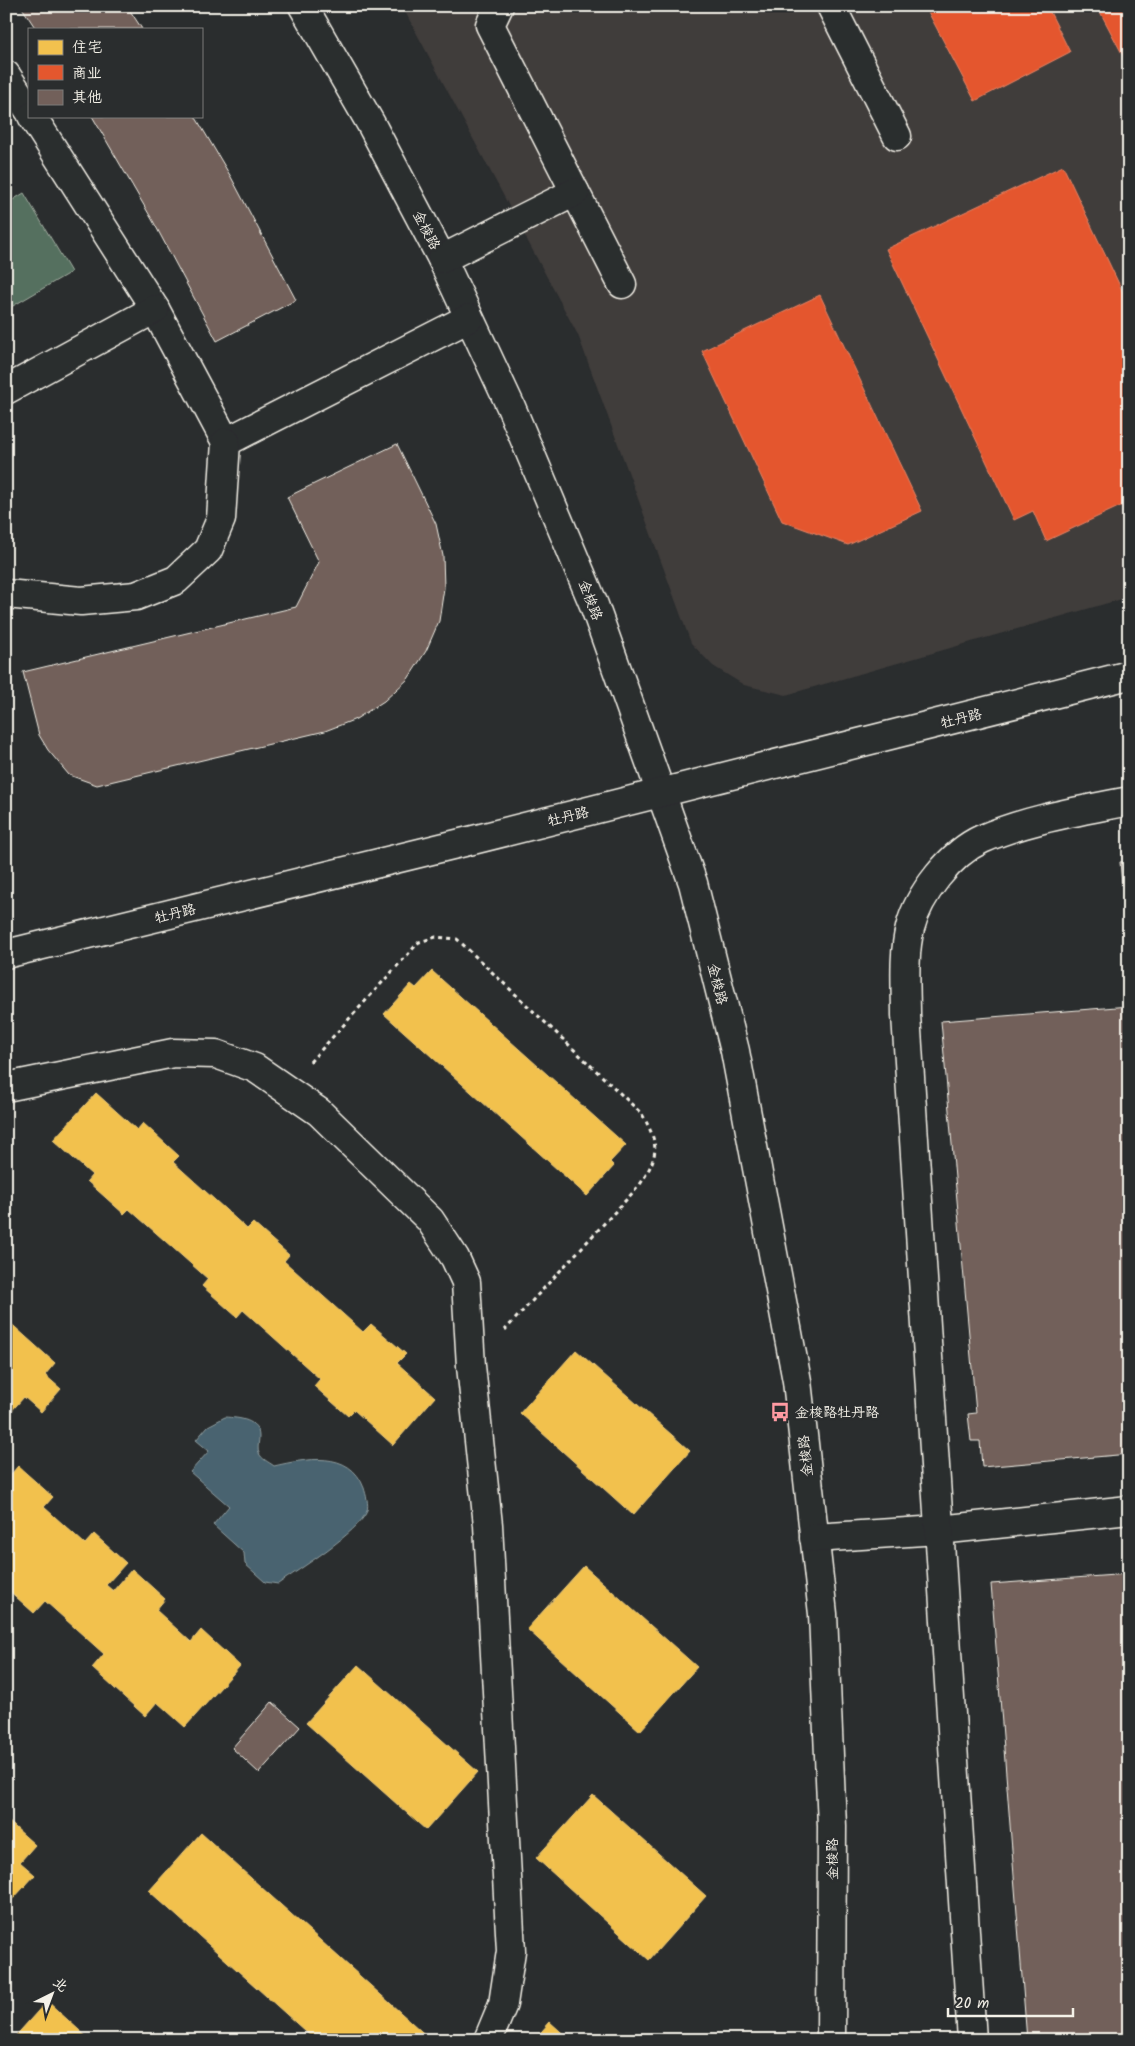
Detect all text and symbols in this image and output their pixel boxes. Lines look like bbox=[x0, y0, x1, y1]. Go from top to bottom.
legend bbox=[28, 28, 202, 118]
text: 住宅 bbox=[72, 36, 102, 60]
text: 商业 bbox=[72, 62, 102, 86]
text: 其他 bbox=[72, 86, 102, 110]
street label: 金梭路 bbox=[407, 207, 446, 254]
street label: 金梭路 bbox=[572, 577, 608, 624]
street label: 牡丹路 bbox=[938, 703, 984, 735]
street label: 牡丹路 bbox=[545, 801, 591, 833]
street label: 牡丹路 bbox=[152, 898, 198, 930]
street label: 金梭路 bbox=[701, 961, 733, 1007]
bus stop icon: 金梭路牡丹路 bbox=[769, 1401, 791, 1423]
place label: 金梭路牡丹路 bbox=[795, 1402, 879, 1424]
street label: 金梭路 bbox=[793, 1434, 819, 1478]
street label: 金梭路 bbox=[822, 1838, 844, 1880]
north arrow bbox=[28, 1968, 78, 2018]
text: 北 bbox=[47, 1972, 73, 1998]
scale bar bbox=[948, 1986, 1072, 2018]
text: 20 m bbox=[955, 1992, 989, 2016]

